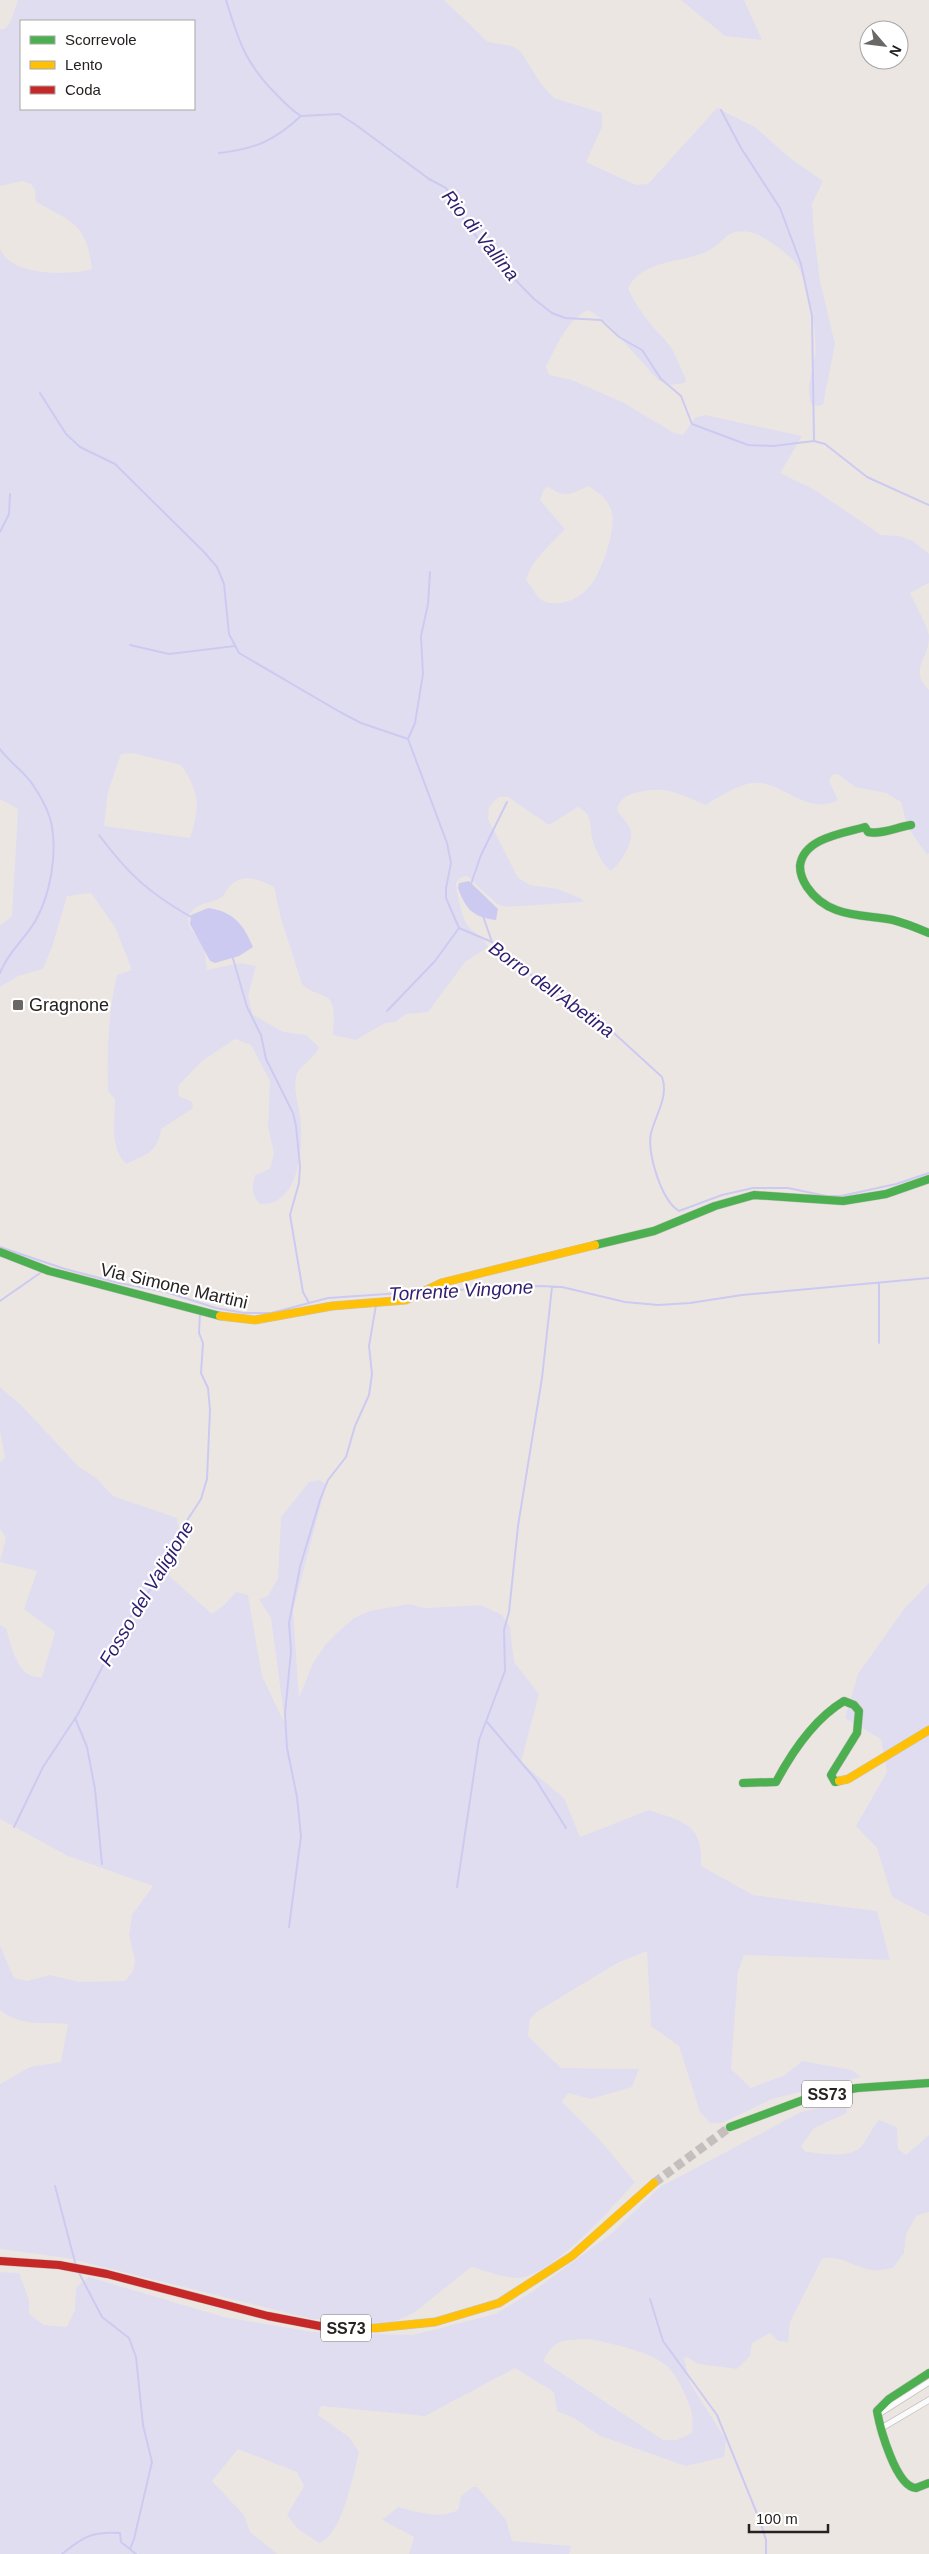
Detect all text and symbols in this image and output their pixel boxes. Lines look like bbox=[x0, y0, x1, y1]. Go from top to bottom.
legend bbox=[20, 20, 195, 110]
north arrow bbox=[859, 20, 909, 70]
text: Scorrevole bbox=[65, 31, 137, 48]
text: N bbox=[886, 43, 905, 59]
text: Lento bbox=[65, 56, 103, 73]
text: Coda bbox=[65, 81, 102, 98]
water label: Rio di Vallina bbox=[438, 186, 523, 285]
water label: Borro dell'Abetina bbox=[485, 937, 618, 1042]
place label: Gragnone bbox=[29, 995, 109, 1015]
marker: Gragnone bbox=[11, 998, 25, 1012]
street label: Via Simone Martini bbox=[98, 1259, 250, 1313]
water label: Torrente Vingone bbox=[388, 1276, 534, 1305]
water label: Fosso del Valigione bbox=[95, 1517, 198, 1669]
road number: SS73 bbox=[802, 2080, 852, 2108]
road number: SS73 bbox=[321, 2314, 371, 2342]
scale bar bbox=[749, 2502, 828, 2534]
text: 100 m bbox=[756, 2510, 798, 2527]

